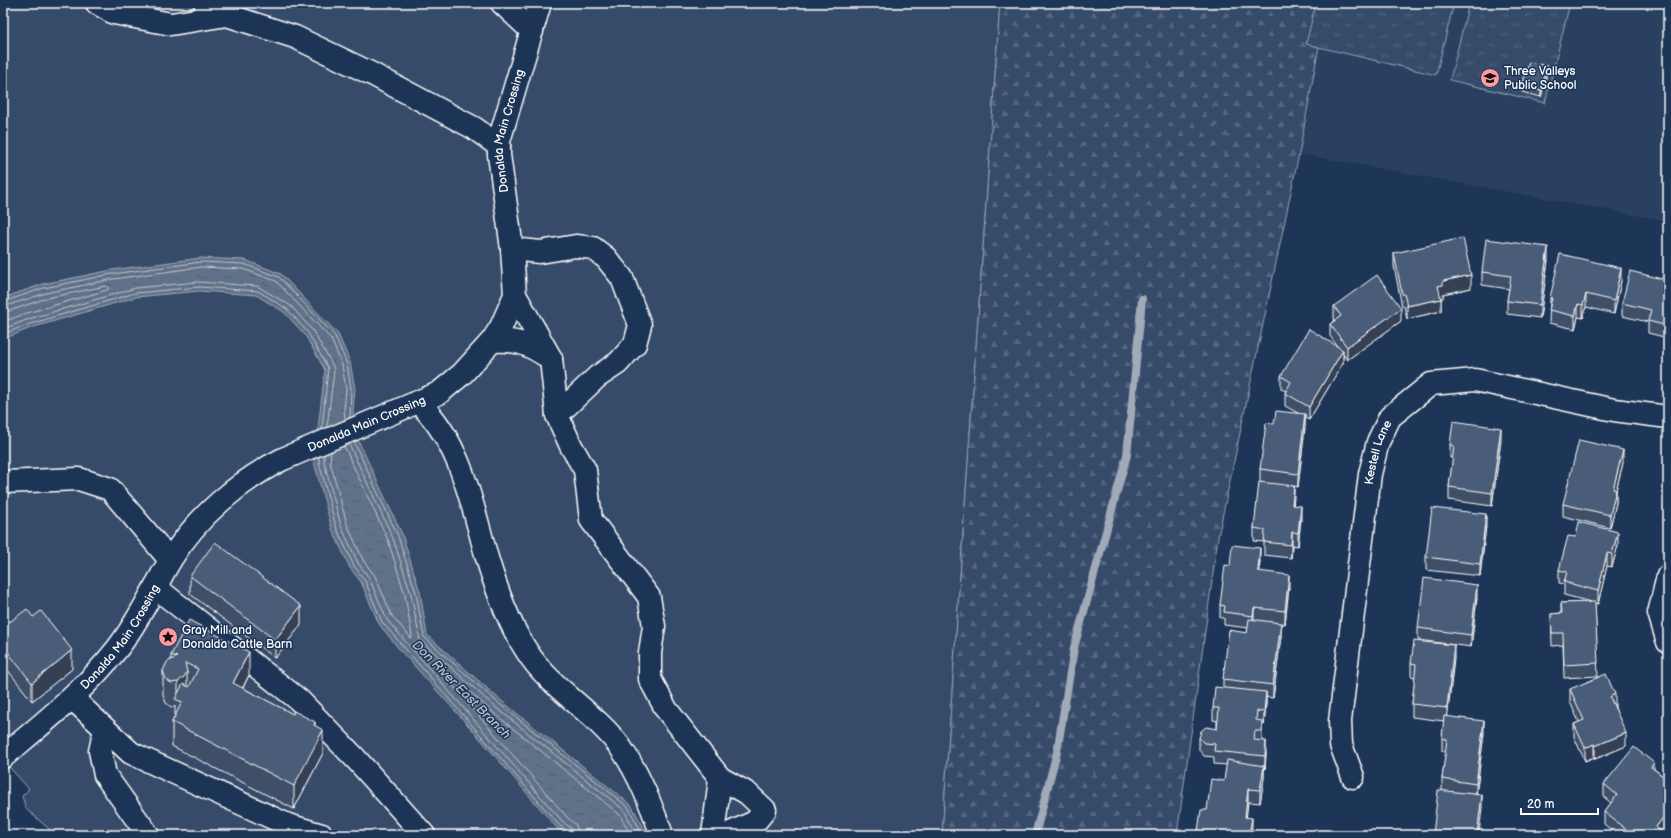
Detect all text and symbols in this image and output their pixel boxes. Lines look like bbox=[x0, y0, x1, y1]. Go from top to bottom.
place label: Three Valleys Public School bbox=[1504, 64, 1576, 93]
school or university icon: Three Valleys Public School bbox=[1479, 67, 1501, 89]
street label: Donalda Main Crossing bbox=[491, 68, 528, 194]
street label: Donalda Main Crossing bbox=[306, 393, 428, 456]
street label: Kestell Lane bbox=[1362, 418, 1395, 485]
street label: Donalda Main Crossing bbox=[78, 582, 163, 693]
place label: Gray Mill and Donalda Cattle Barn bbox=[182, 623, 292, 652]
place icon: Gray Mill and Donalda Cattle Barn bbox=[157, 626, 179, 648]
water label: Don River East Branch bbox=[409, 637, 514, 742]
scale bar bbox=[1521, 790, 1598, 816]
text: 20 m bbox=[1527, 797, 1554, 812]

